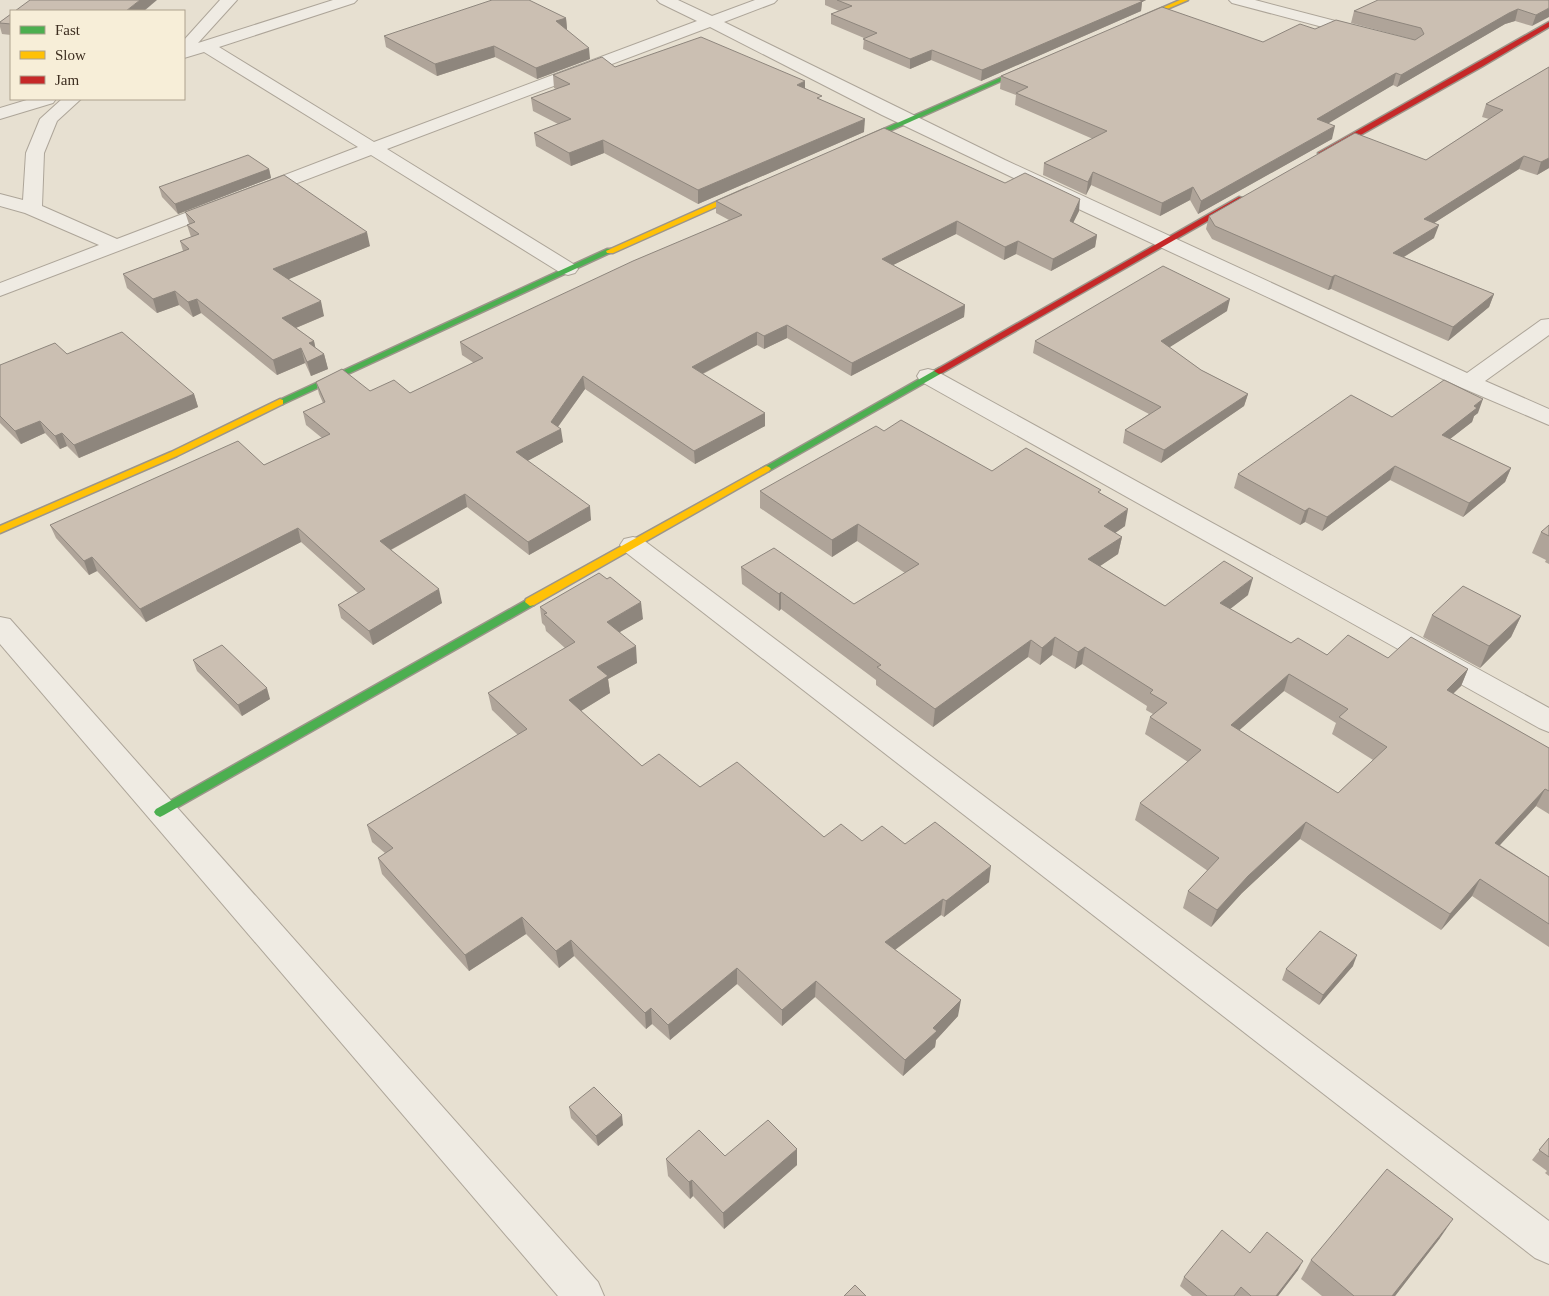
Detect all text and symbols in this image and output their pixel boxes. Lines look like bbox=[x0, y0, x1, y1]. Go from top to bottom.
legend bbox=[10, 10, 185, 100]
text: Fast bbox=[55, 22, 81, 38]
text: Slow bbox=[55, 47, 86, 63]
text: Jam bbox=[55, 72, 79, 88]

